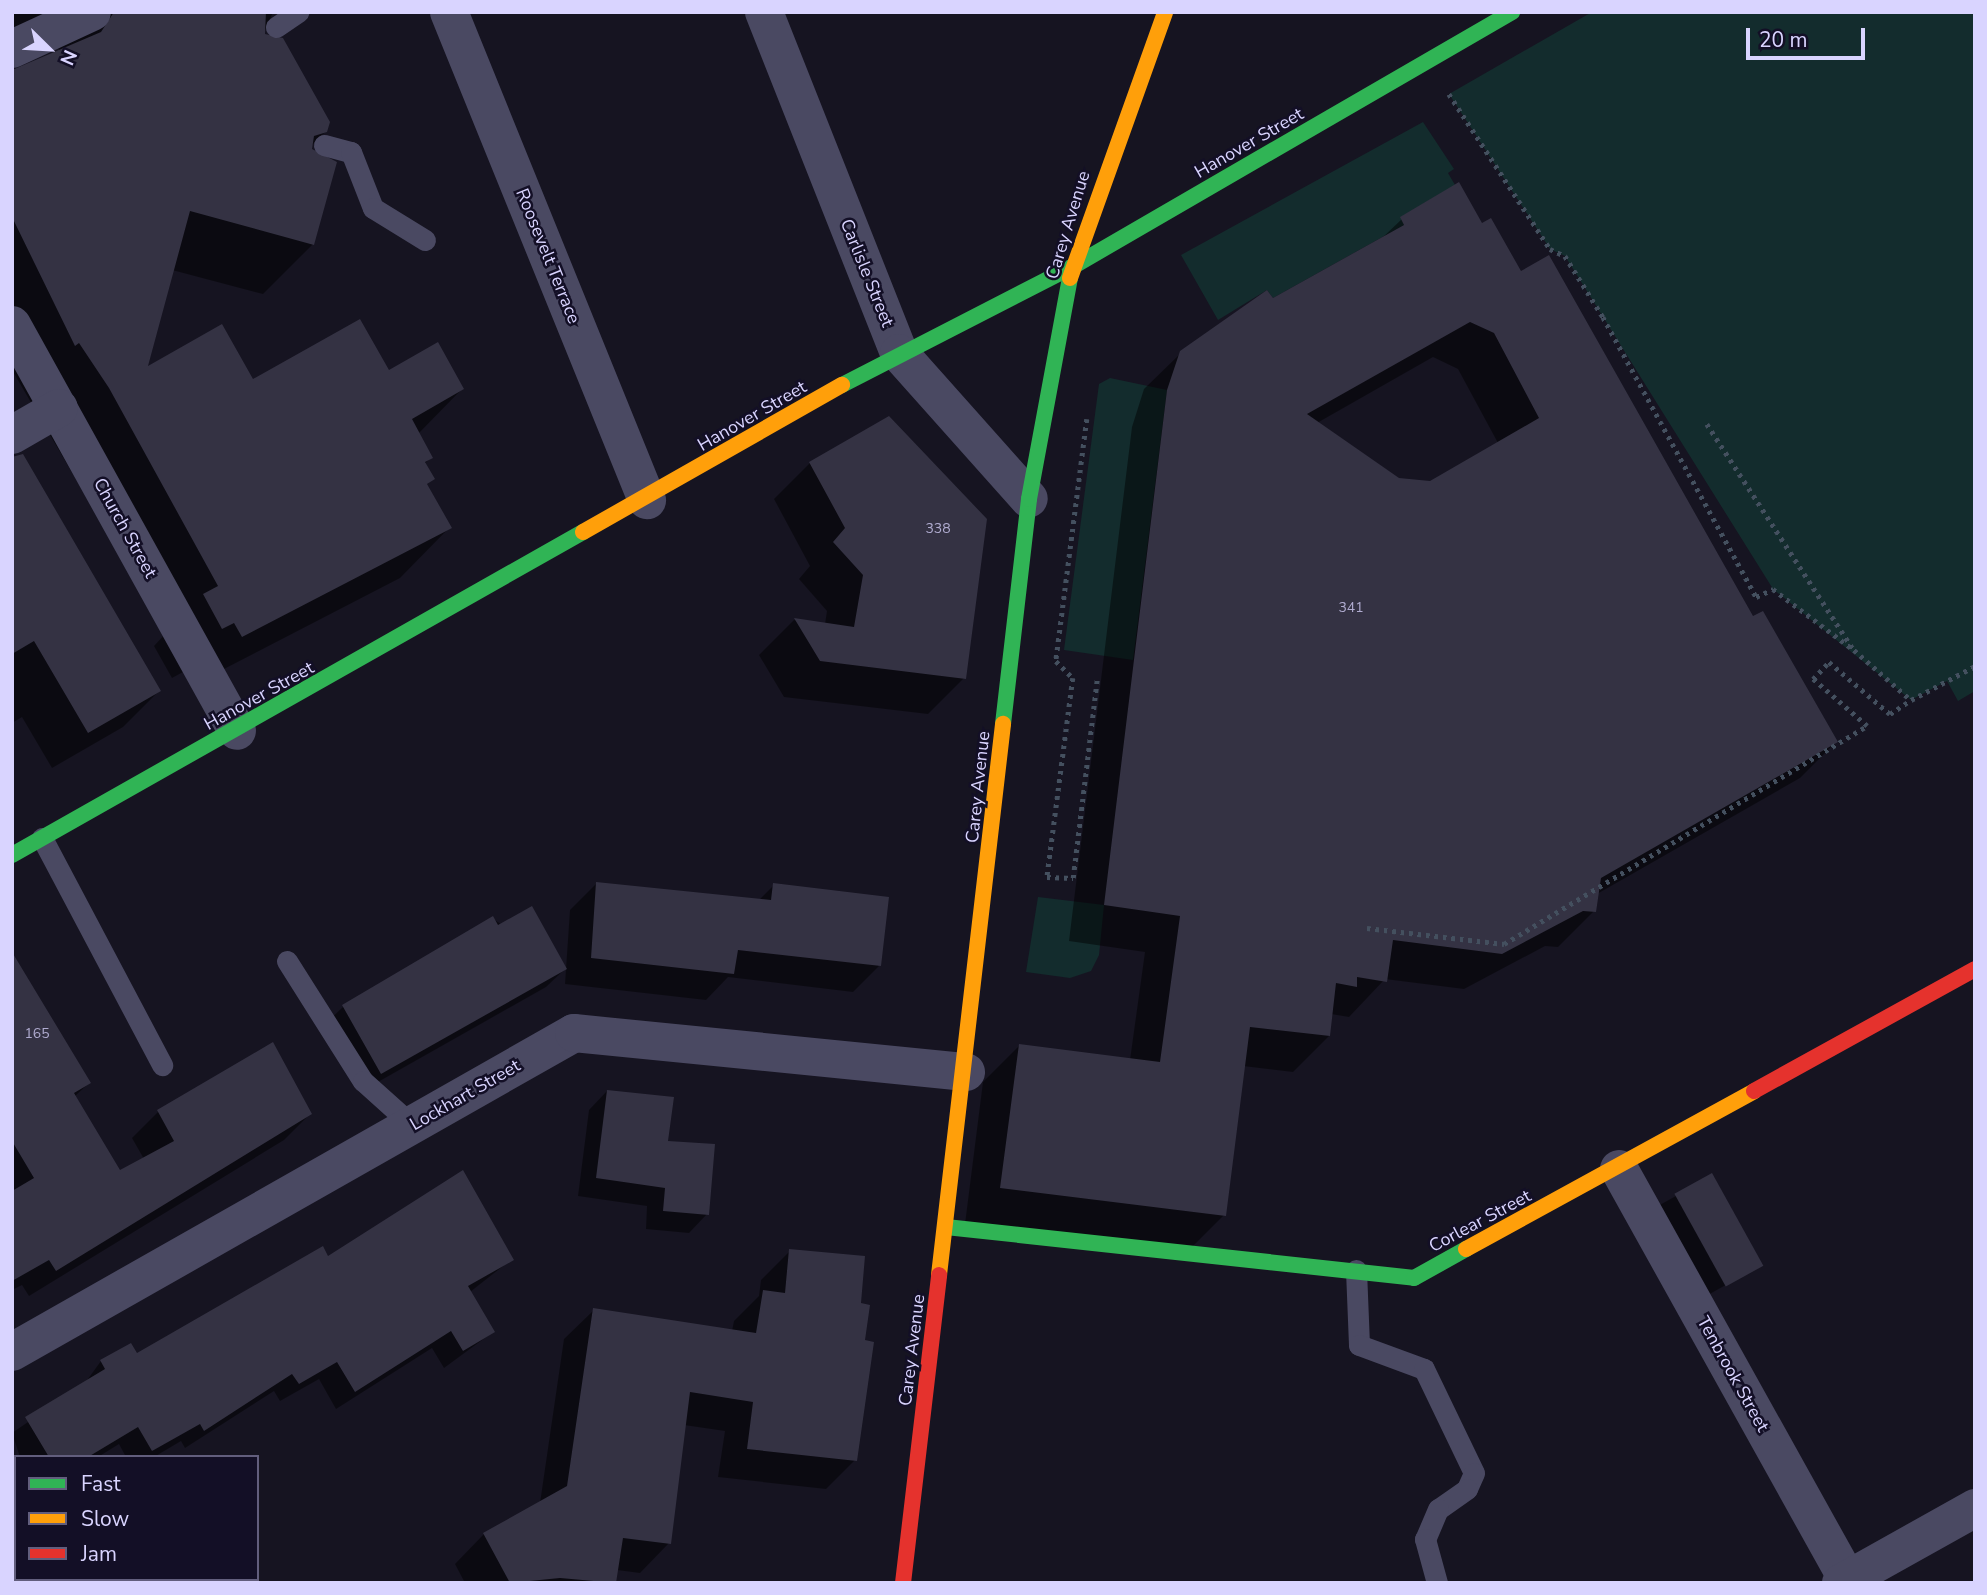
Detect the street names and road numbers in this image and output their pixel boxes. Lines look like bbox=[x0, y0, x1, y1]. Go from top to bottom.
street label: Hanover Street bbox=[1191, 103, 1307, 183]
street label: Carey Avenue bbox=[1041, 168, 1095, 282]
street label: Roosevelt Terrace bbox=[511, 185, 585, 327]
street label: Carlisle Street bbox=[836, 216, 898, 330]
street label: Hanover Street bbox=[694, 376, 810, 456]
street label: Church Street bbox=[89, 474, 161, 582]
street label: Hanover Street bbox=[200, 657, 318, 735]
street label: Carey Avenue bbox=[961, 730, 995, 844]
street label: Lockhart Street bbox=[406, 1055, 524, 1135]
street label: Corlear Street bbox=[1425, 1185, 1535, 1257]
street label: Carey Avenue bbox=[894, 1293, 930, 1407]
street label: Tenbrook Street bbox=[1692, 1312, 1774, 1436]

